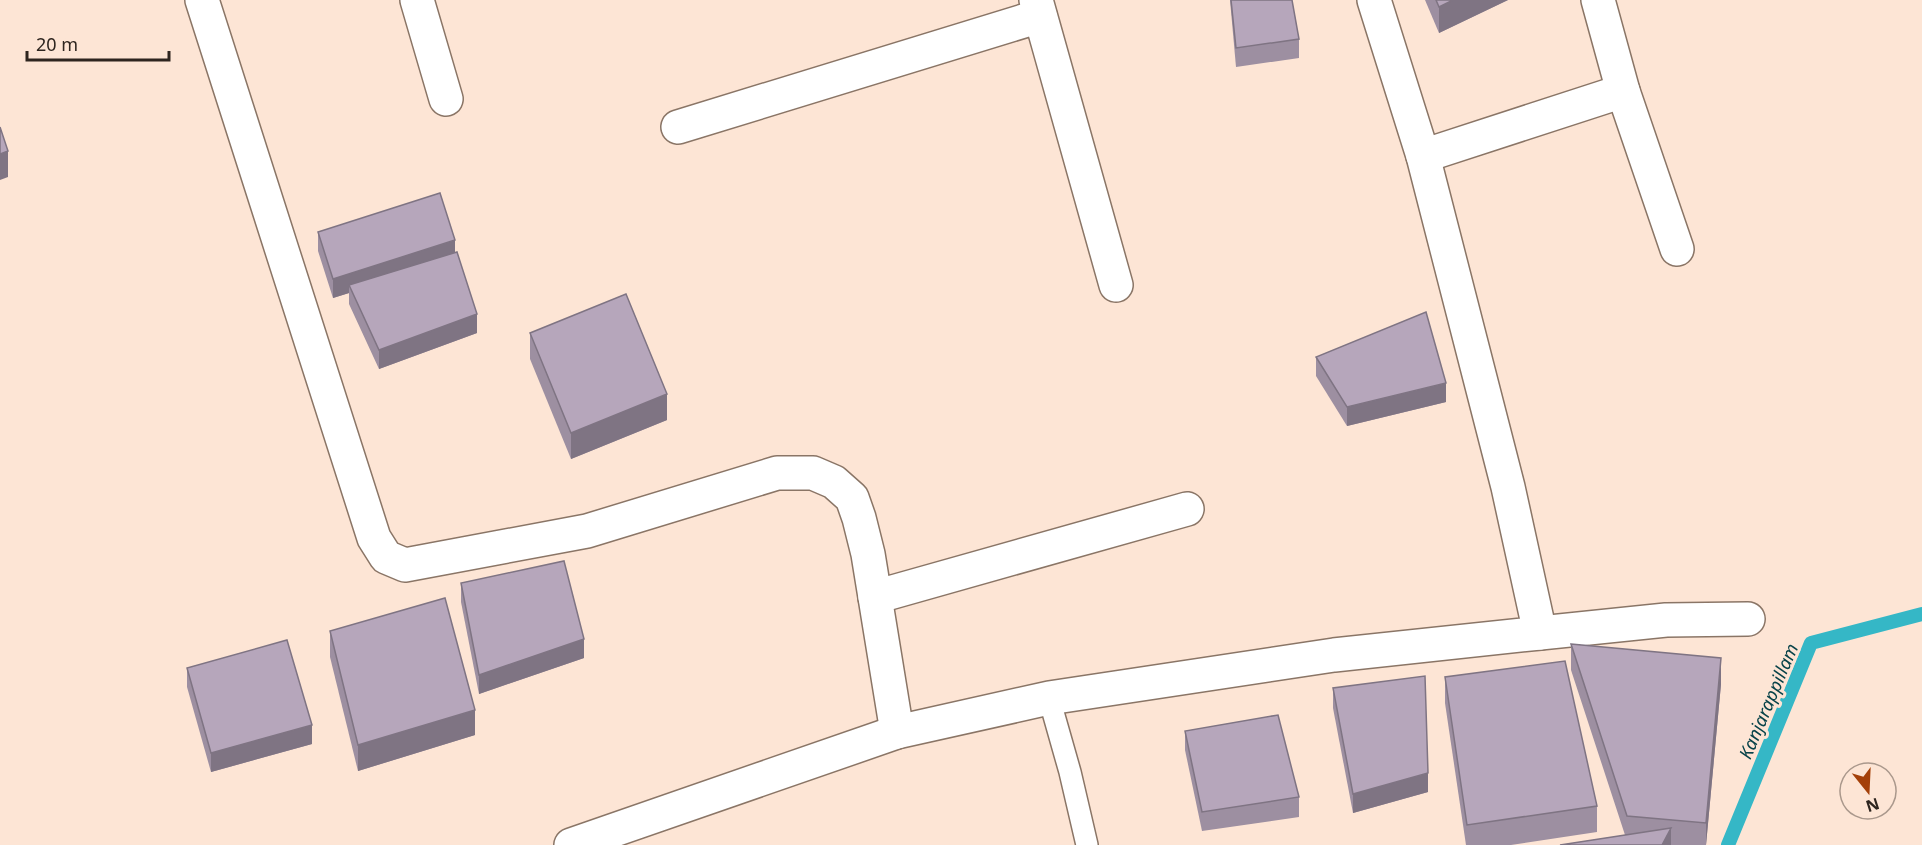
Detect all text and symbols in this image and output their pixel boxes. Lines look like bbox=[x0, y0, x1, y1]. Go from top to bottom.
scale bar bbox=[27, 24, 170, 62]
text: 20 m bbox=[36, 32, 78, 56]
water label: Kanjarappillam bbox=[1733, 640, 1803, 762]
north arrow bbox=[1838, 761, 1898, 821]
text: N bbox=[1863, 793, 1882, 818]

